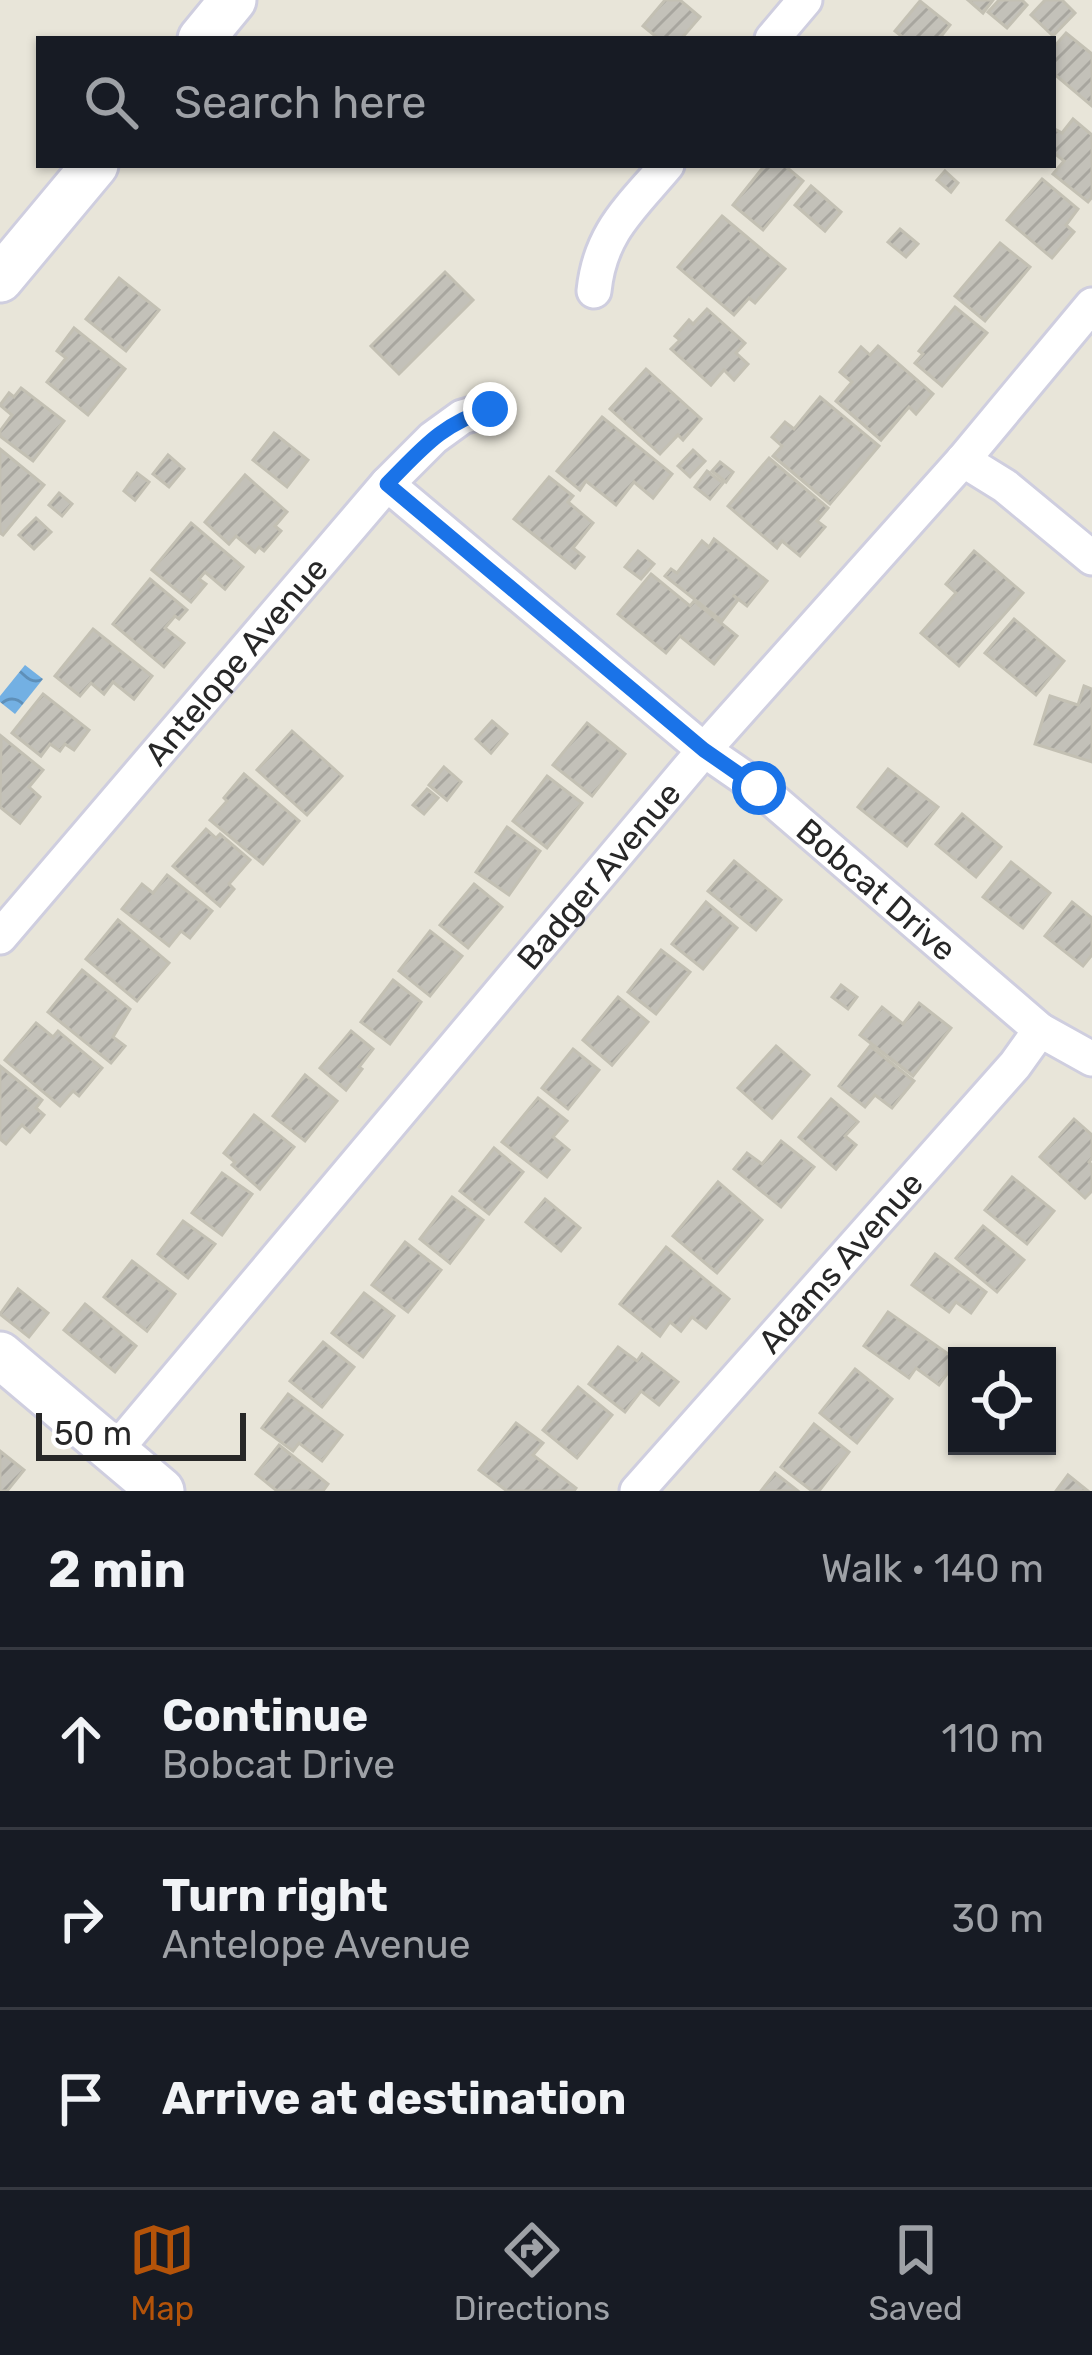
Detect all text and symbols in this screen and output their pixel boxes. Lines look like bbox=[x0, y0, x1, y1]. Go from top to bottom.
search box bbox=[36, 36, 1056, 168]
icon: search bbox=[78, 69, 144, 135]
text: Search here bbox=[174, 76, 426, 129]
route end bbox=[463, 382, 517, 436]
street label: Antelope Avenue bbox=[136, 549, 335, 773]
route start bbox=[732, 761, 786, 815]
street label: Badger Avenue bbox=[509, 774, 688, 977]
street label: Bobcat Drive bbox=[789, 810, 964, 969]
street label: Adams Avenue bbox=[750, 1164, 931, 1361]
map controls bbox=[948, 1347, 1056, 1455]
button: locate bbox=[948, 1347, 1056, 1455]
scale bar bbox=[36, 1407, 246, 1460]
text: 50 m bbox=[54, 1414, 132, 1453]
text: 2 min bbox=[48, 1539, 186, 1600]
text: Walk · 140 m bbox=[821, 1546, 1044, 1592]
text: Continue bbox=[162, 1689, 368, 1742]
icon: ahead bbox=[48, 1706, 114, 1772]
text: 110 m bbox=[942, 1716, 1044, 1762]
text: Bobcat Drive bbox=[162, 1742, 395, 1788]
text: Turn right bbox=[162, 1869, 388, 1922]
icon: right bbox=[48, 1886, 114, 1952]
text: 30 m bbox=[952, 1896, 1044, 1942]
text: Antelope Avenue bbox=[162, 1922, 471, 1968]
icon: arrive bbox=[48, 2066, 114, 2132]
text: Arrive at destination bbox=[162, 2072, 627, 2125]
tab: Map bbox=[129, 2217, 195, 2328]
tab: Directions bbox=[454, 2217, 610, 2328]
tab: Saved bbox=[869, 2217, 963, 2328]

